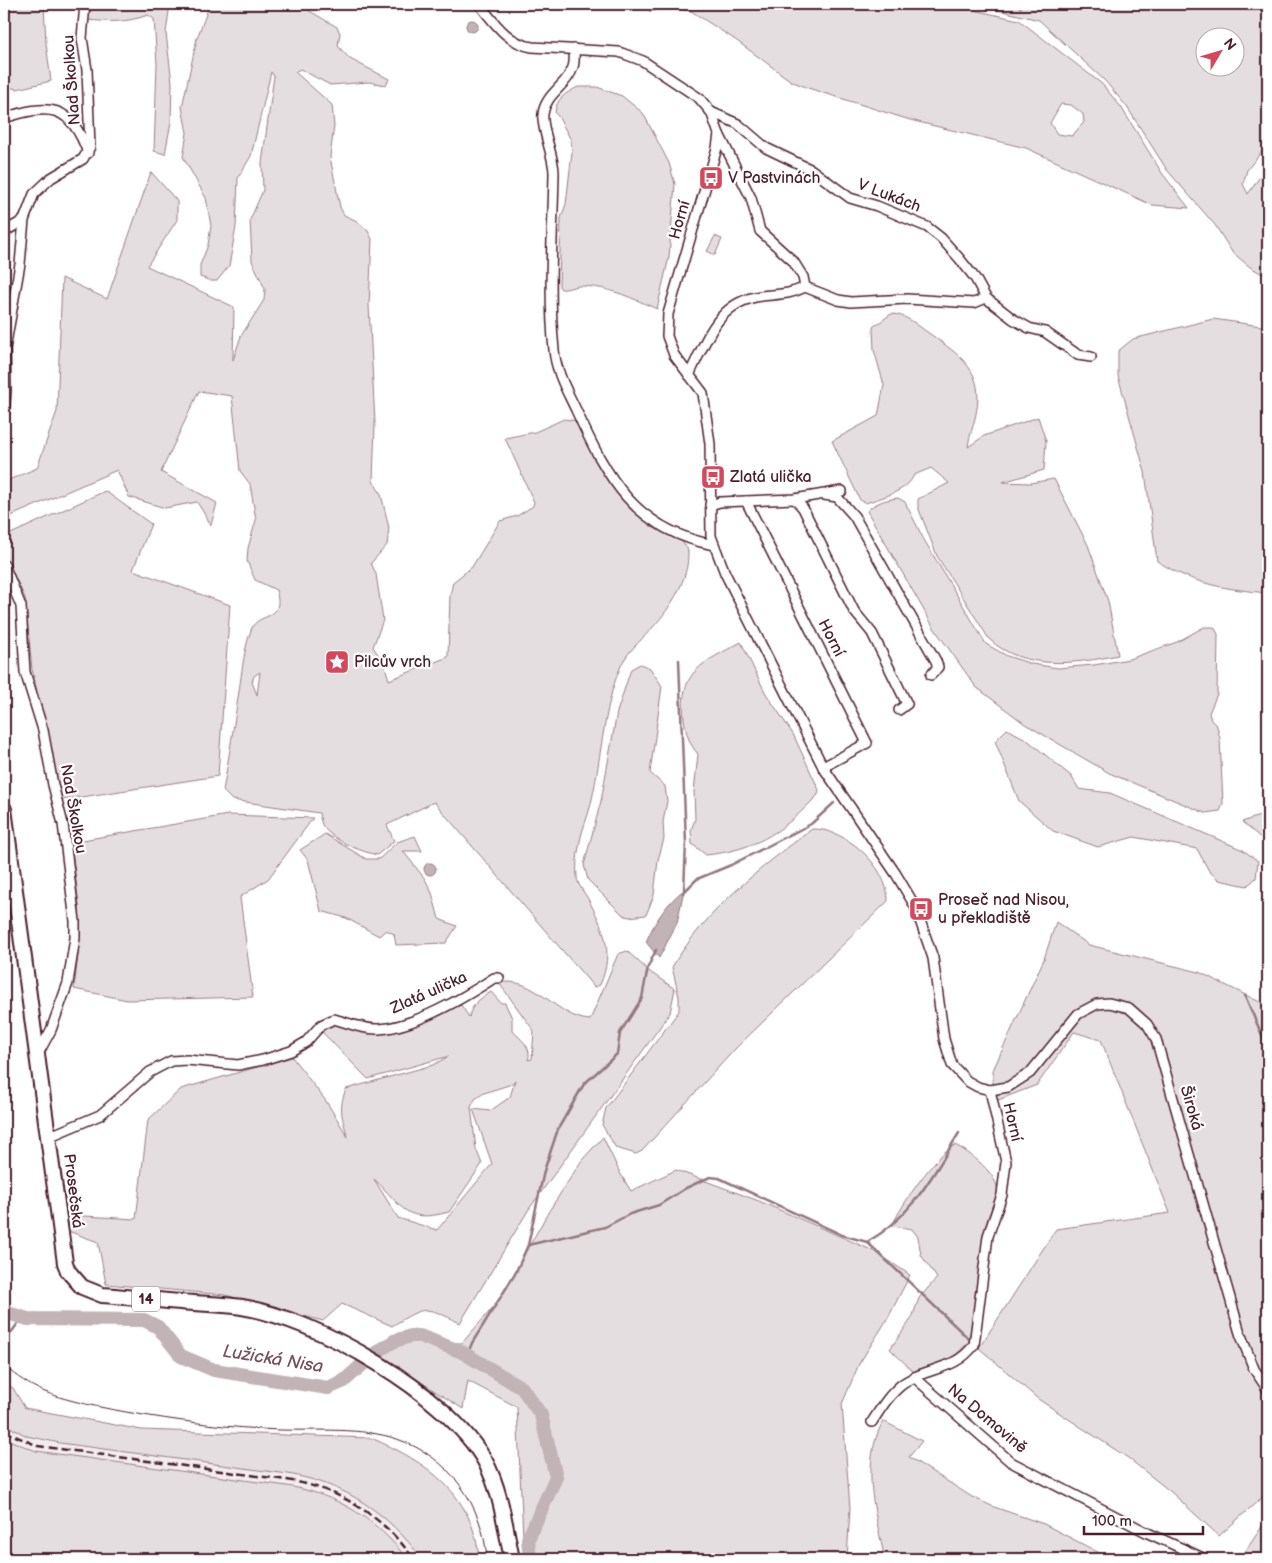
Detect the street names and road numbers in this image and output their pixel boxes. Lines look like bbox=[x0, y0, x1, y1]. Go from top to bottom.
street label: Nad Školkou bbox=[57, 34, 85, 126]
street label: V Lukách bbox=[855, 175, 923, 217]
street label: Horní bbox=[665, 198, 695, 242]
street label: Horní bbox=[814, 616, 848, 660]
street label: Nad Školkou bbox=[56, 762, 92, 855]
street label: Zlatá ulička bbox=[387, 968, 470, 1019]
street label: Široká bbox=[1176, 1083, 1208, 1133]
street label: Horní bbox=[998, 1101, 1026, 1144]
street label: Prosečská bbox=[59, 1153, 87, 1229]
road number: 14 bbox=[132, 1286, 160, 1312]
street label: Na Domovině bbox=[944, 1380, 1031, 1458]

